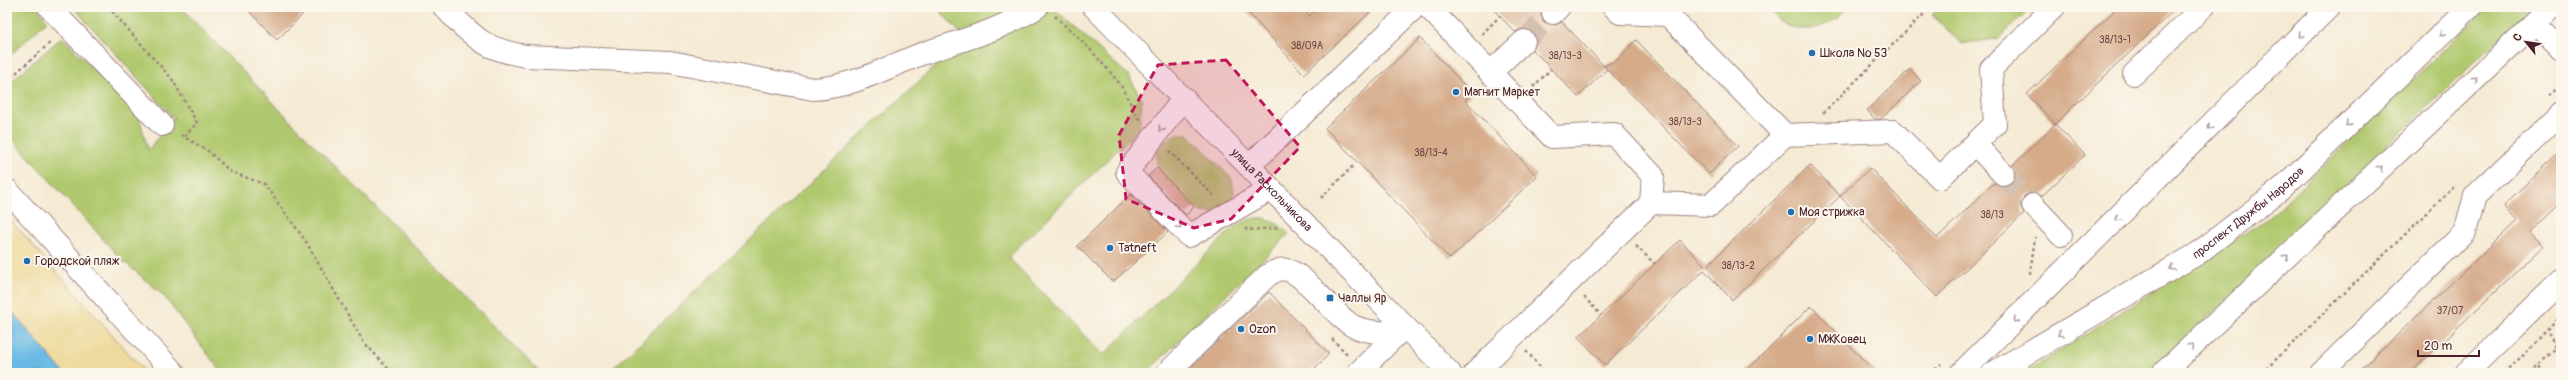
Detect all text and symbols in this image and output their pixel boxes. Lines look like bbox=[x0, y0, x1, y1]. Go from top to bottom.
north arrow bbox=[2506, 22, 2546, 62]
one-way arrow bbox=[2439, 29, 2447, 37]
one-way arrow bbox=[2298, 30, 2306, 37]
text: С bbox=[2510, 31, 2525, 43]
house number: 38/13-1 bbox=[2099, 34, 2131, 46]
house number: 38/09А bbox=[1291, 40, 1324, 52]
place label: Школа № 53 bbox=[1820, 46, 1888, 61]
marker: Школа № 53 bbox=[1807, 48, 1817, 58]
house number: 38/13-3 bbox=[1548, 50, 1582, 62]
one-way arrow bbox=[2470, 76, 2478, 84]
place label: Магнит Маркет bbox=[1464, 85, 1540, 100]
marker: Магнит Маркет bbox=[1451, 87, 1461, 97]
house number: 38/13-3 bbox=[1668, 116, 1702, 128]
one-way arrow bbox=[2345, 119, 2353, 127]
one-way arrow bbox=[2207, 122, 2215, 130]
one-way arrow bbox=[1159, 124, 1166, 131]
street label: улица Раскольникова bbox=[1227, 145, 1316, 235]
house number: 38/13-4 bbox=[1414, 147, 1448, 159]
street label: проспект Дружбы Народов bbox=[2190, 164, 2308, 263]
one-way arrow bbox=[2376, 166, 2383, 173]
place label: Моя стрижка bbox=[1799, 205, 1865, 220]
marker: Моя стрижка bbox=[1786, 207, 1796, 217]
house number: 38/13 bbox=[1980, 209, 2004, 221]
one-way arrow bbox=[2115, 214, 2123, 222]
one-way arrow bbox=[1174, 221, 1182, 229]
place label: Tatneft bbox=[1118, 241, 1157, 256]
marker: Tatneft bbox=[1105, 243, 1115, 253]
place label: Городской пляж bbox=[35, 254, 120, 269]
one-way arrow bbox=[2281, 254, 2289, 262]
marker: Городской пляж bbox=[22, 256, 32, 266]
house number: 38/13-2 bbox=[1721, 260, 1755, 272]
one-way arrow bbox=[2169, 264, 2176, 271]
place label: Чаллы Яр bbox=[1338, 291, 1387, 306]
marker: Чаллы Яр bbox=[1325, 293, 1335, 303]
house number: 37/07 bbox=[2437, 305, 2464, 317]
one-way arrow bbox=[2013, 315, 2021, 323]
place label: Ozon bbox=[1249, 322, 1276, 337]
marker: Ozon bbox=[1236, 324, 1246, 334]
one-way arrow bbox=[2057, 329, 2064, 336]
place label: МЖКовец bbox=[1818, 332, 1867, 347]
scale bar bbox=[2418, 332, 2479, 358]
marker: МЖКовец bbox=[1805, 334, 1815, 344]
text: 20 m bbox=[2424, 339, 2453, 354]
one-way arrow bbox=[2186, 343, 2194, 351]

